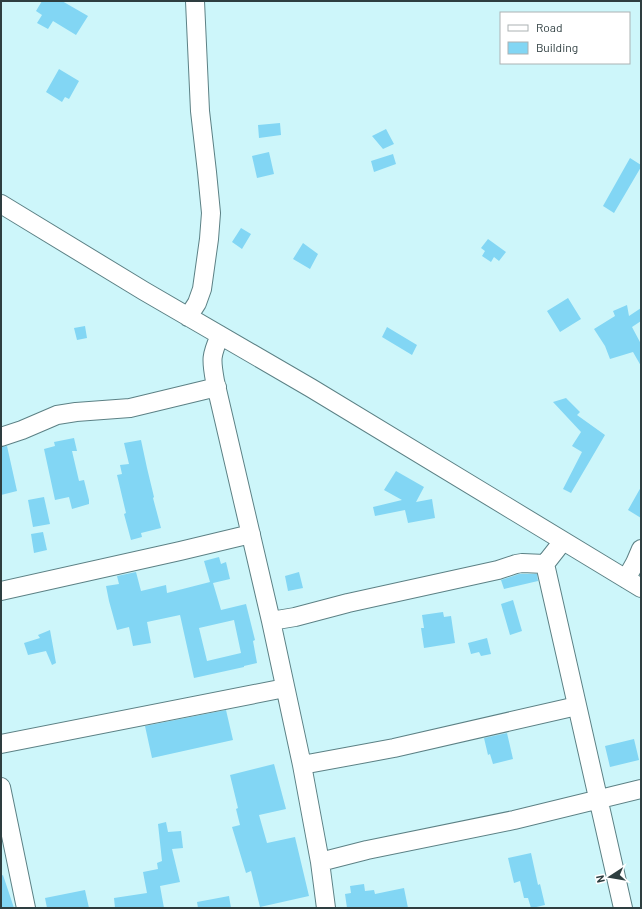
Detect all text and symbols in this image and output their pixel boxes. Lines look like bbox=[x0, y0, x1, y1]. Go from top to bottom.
legend bbox=[500, 12, 630, 64]
text: Road bbox=[536, 20, 563, 34]
text: Building bbox=[536, 40, 578, 54]
north arrow bbox=[590, 857, 630, 897]
text: N bbox=[593, 874, 607, 884]

